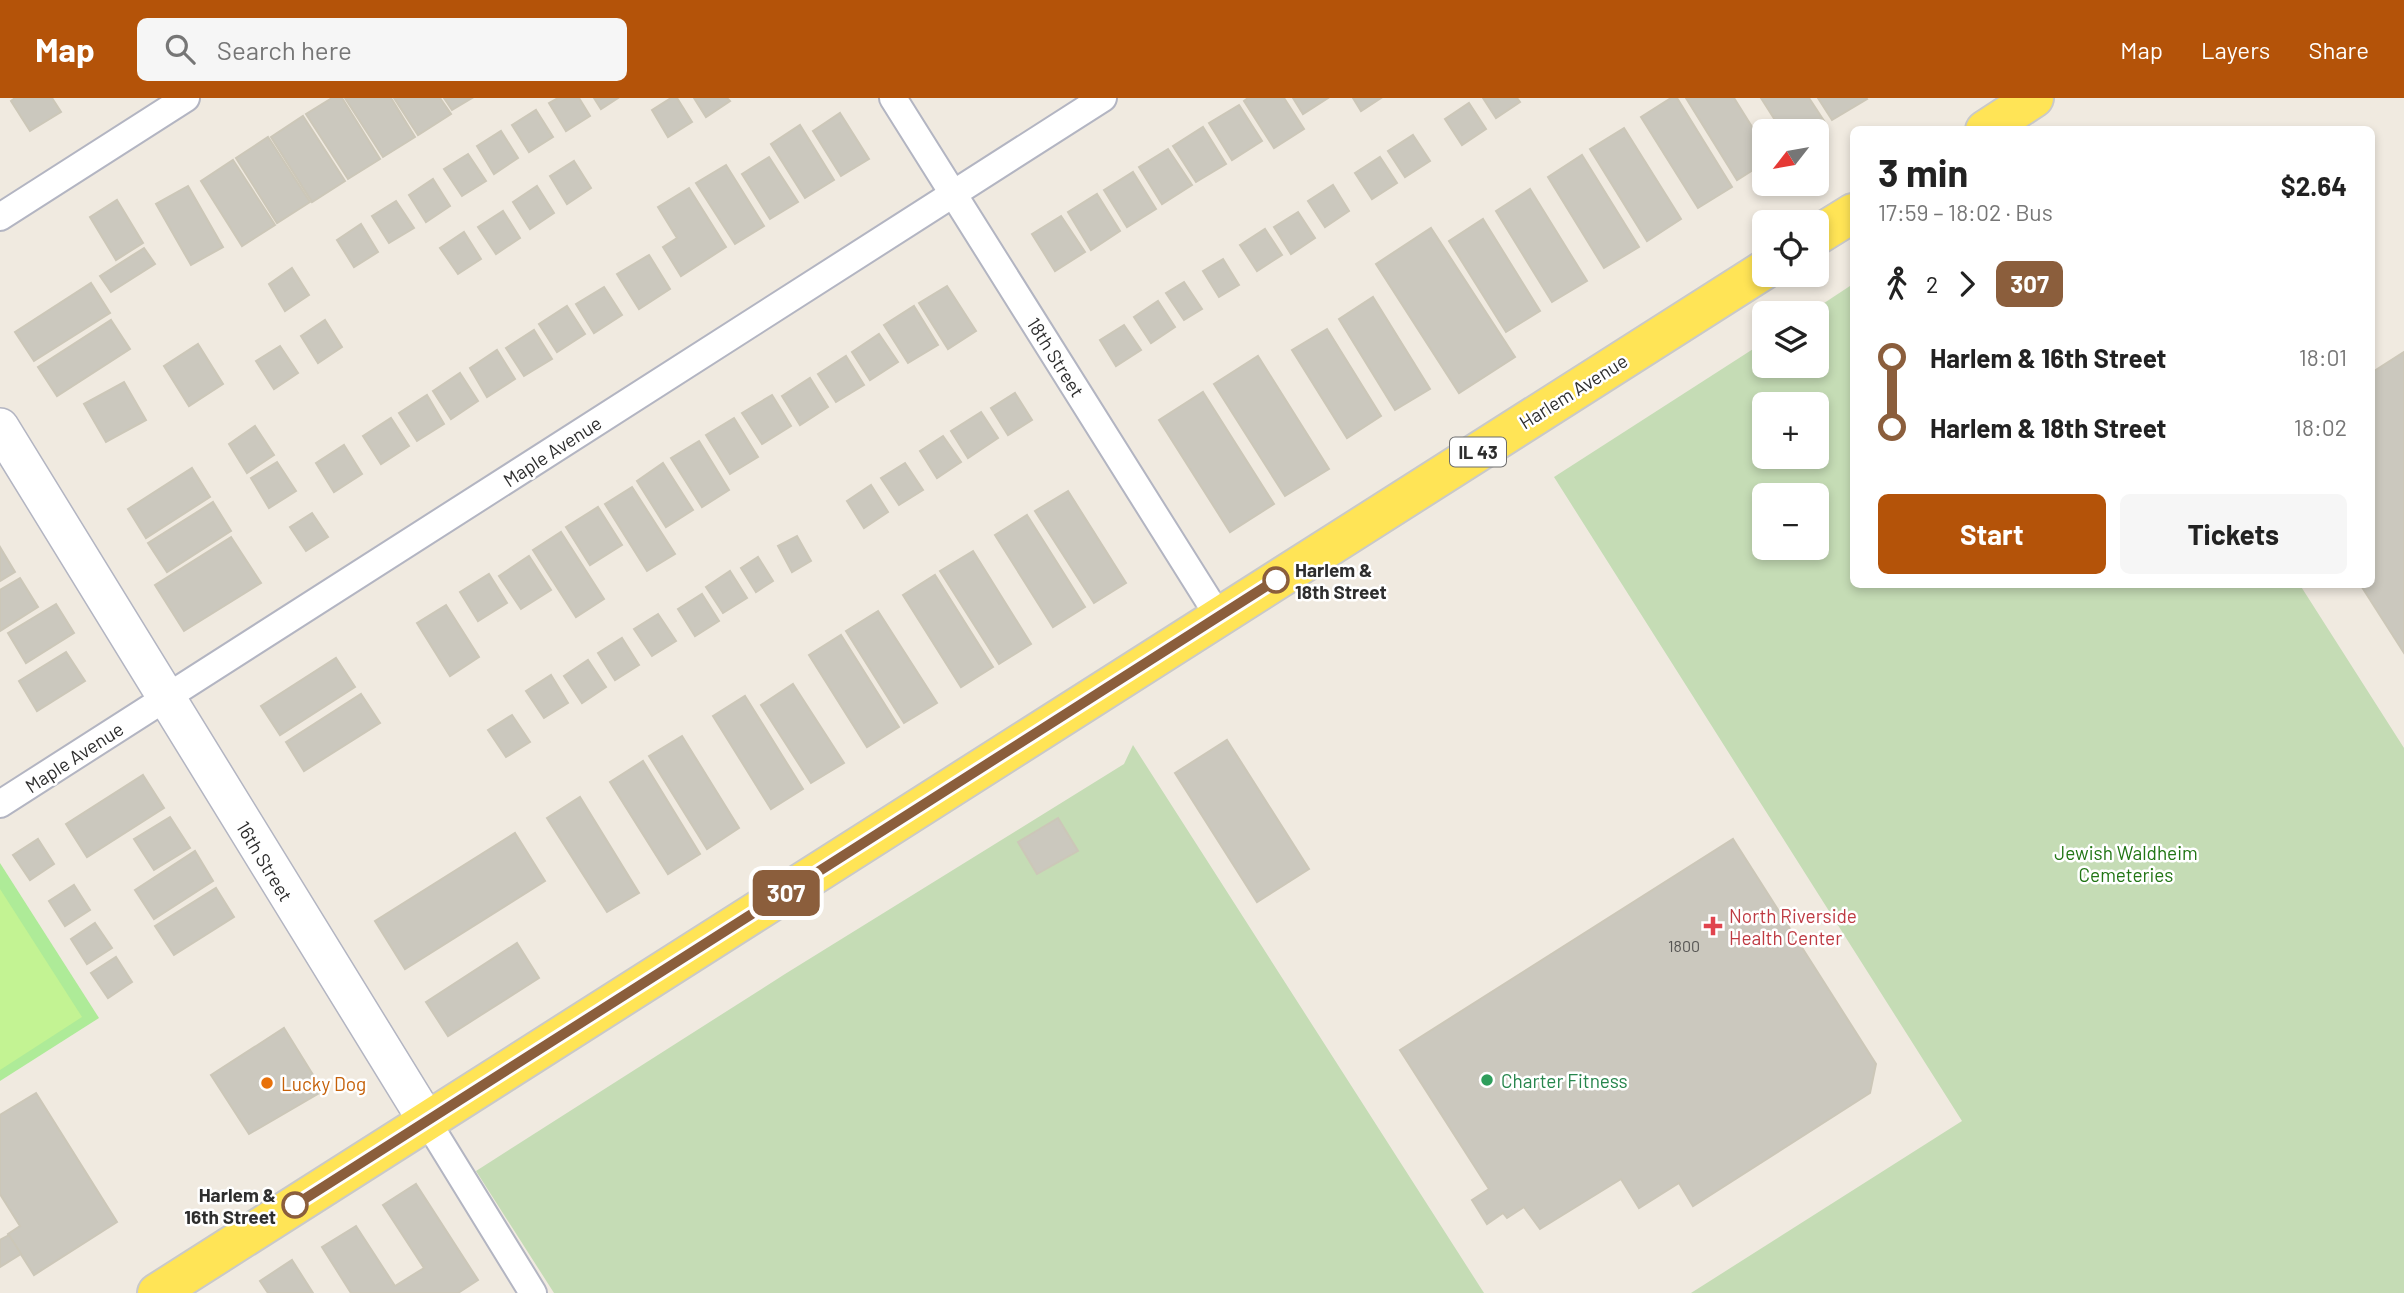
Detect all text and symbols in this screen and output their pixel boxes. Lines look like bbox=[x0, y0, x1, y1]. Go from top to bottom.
search box bbox=[137, 18, 627, 81]
text: Map bbox=[35, 29, 95, 69]
icon: search bbox=[161, 30, 199, 68]
text: Search here bbox=[217, 34, 352, 65]
text: Map bbox=[2120, 35, 2163, 64]
text: Layers bbox=[2201, 35, 2270, 64]
text: Share bbox=[2308, 35, 2369, 64]
north arrow bbox=[1752, 119, 1829, 196]
map controls bbox=[1752, 119, 1829, 560]
text: 3 min bbox=[1878, 149, 1968, 195]
text: $2.64 bbox=[2281, 170, 2347, 201]
text: 17:59 – 18:02 · Bus bbox=[1878, 198, 2053, 226]
button: locate bbox=[1752, 210, 1829, 287]
icon: walk bbox=[1878, 265, 1916, 303]
icon: forward bbox=[1948, 265, 1986, 303]
text: 307 bbox=[2010, 269, 2049, 298]
text: 2 bbox=[1926, 270, 1938, 298]
button: layers bbox=[1752, 301, 1829, 378]
street label: 18th Street bbox=[1023, 313, 1089, 401]
text: Harlem & 16th Street bbox=[1930, 342, 2166, 373]
text: 18:01 bbox=[2299, 343, 2347, 371]
street label: Harlem Avenue bbox=[1515, 349, 1631, 433]
button: + bbox=[1752, 392, 1829, 469]
street label: Maple Avenue bbox=[499, 411, 605, 491]
text: Harlem & 18th Street bbox=[1930, 412, 2167, 443]
text: 18:02 bbox=[2294, 413, 2347, 441]
road number: IL 43 bbox=[1450, 438, 1506, 466]
button: − bbox=[1752, 483, 1829, 560]
button: Start bbox=[1878, 494, 2106, 574]
button: Tickets bbox=[2120, 494, 2347, 574]
place label: Harlem & 18th Street bbox=[1295, 558, 1387, 603]
marker: Harlem & 18th Street bbox=[1263, 567, 1289, 593]
street label: Maple Avenue bbox=[21, 717, 127, 797]
street label: 16th Street bbox=[232, 817, 298, 905]
park label: Jewish Waldheim Cemeteries bbox=[2054, 841, 2198, 886]
line badge: 307 bbox=[746, 870, 826, 916]
text: 307 bbox=[767, 878, 805, 907]
place label: North Riverside Health Center bbox=[1729, 904, 1857, 949]
marker: North Riverside Health Center bbox=[1703, 916, 1723, 936]
house number: 1800 bbox=[1668, 936, 1700, 955]
place label: Charter Fitness bbox=[1501, 1069, 1628, 1092]
place label: Lucky Dog bbox=[281, 1072, 366, 1095]
marker: Charter Fitness bbox=[1479, 1072, 1495, 1088]
marker: Lucky Dog bbox=[259, 1075, 275, 1091]
place label: Harlem & 16th Street bbox=[184, 1183, 276, 1228]
marker: Harlem & 16th Street bbox=[282, 1192, 308, 1218]

